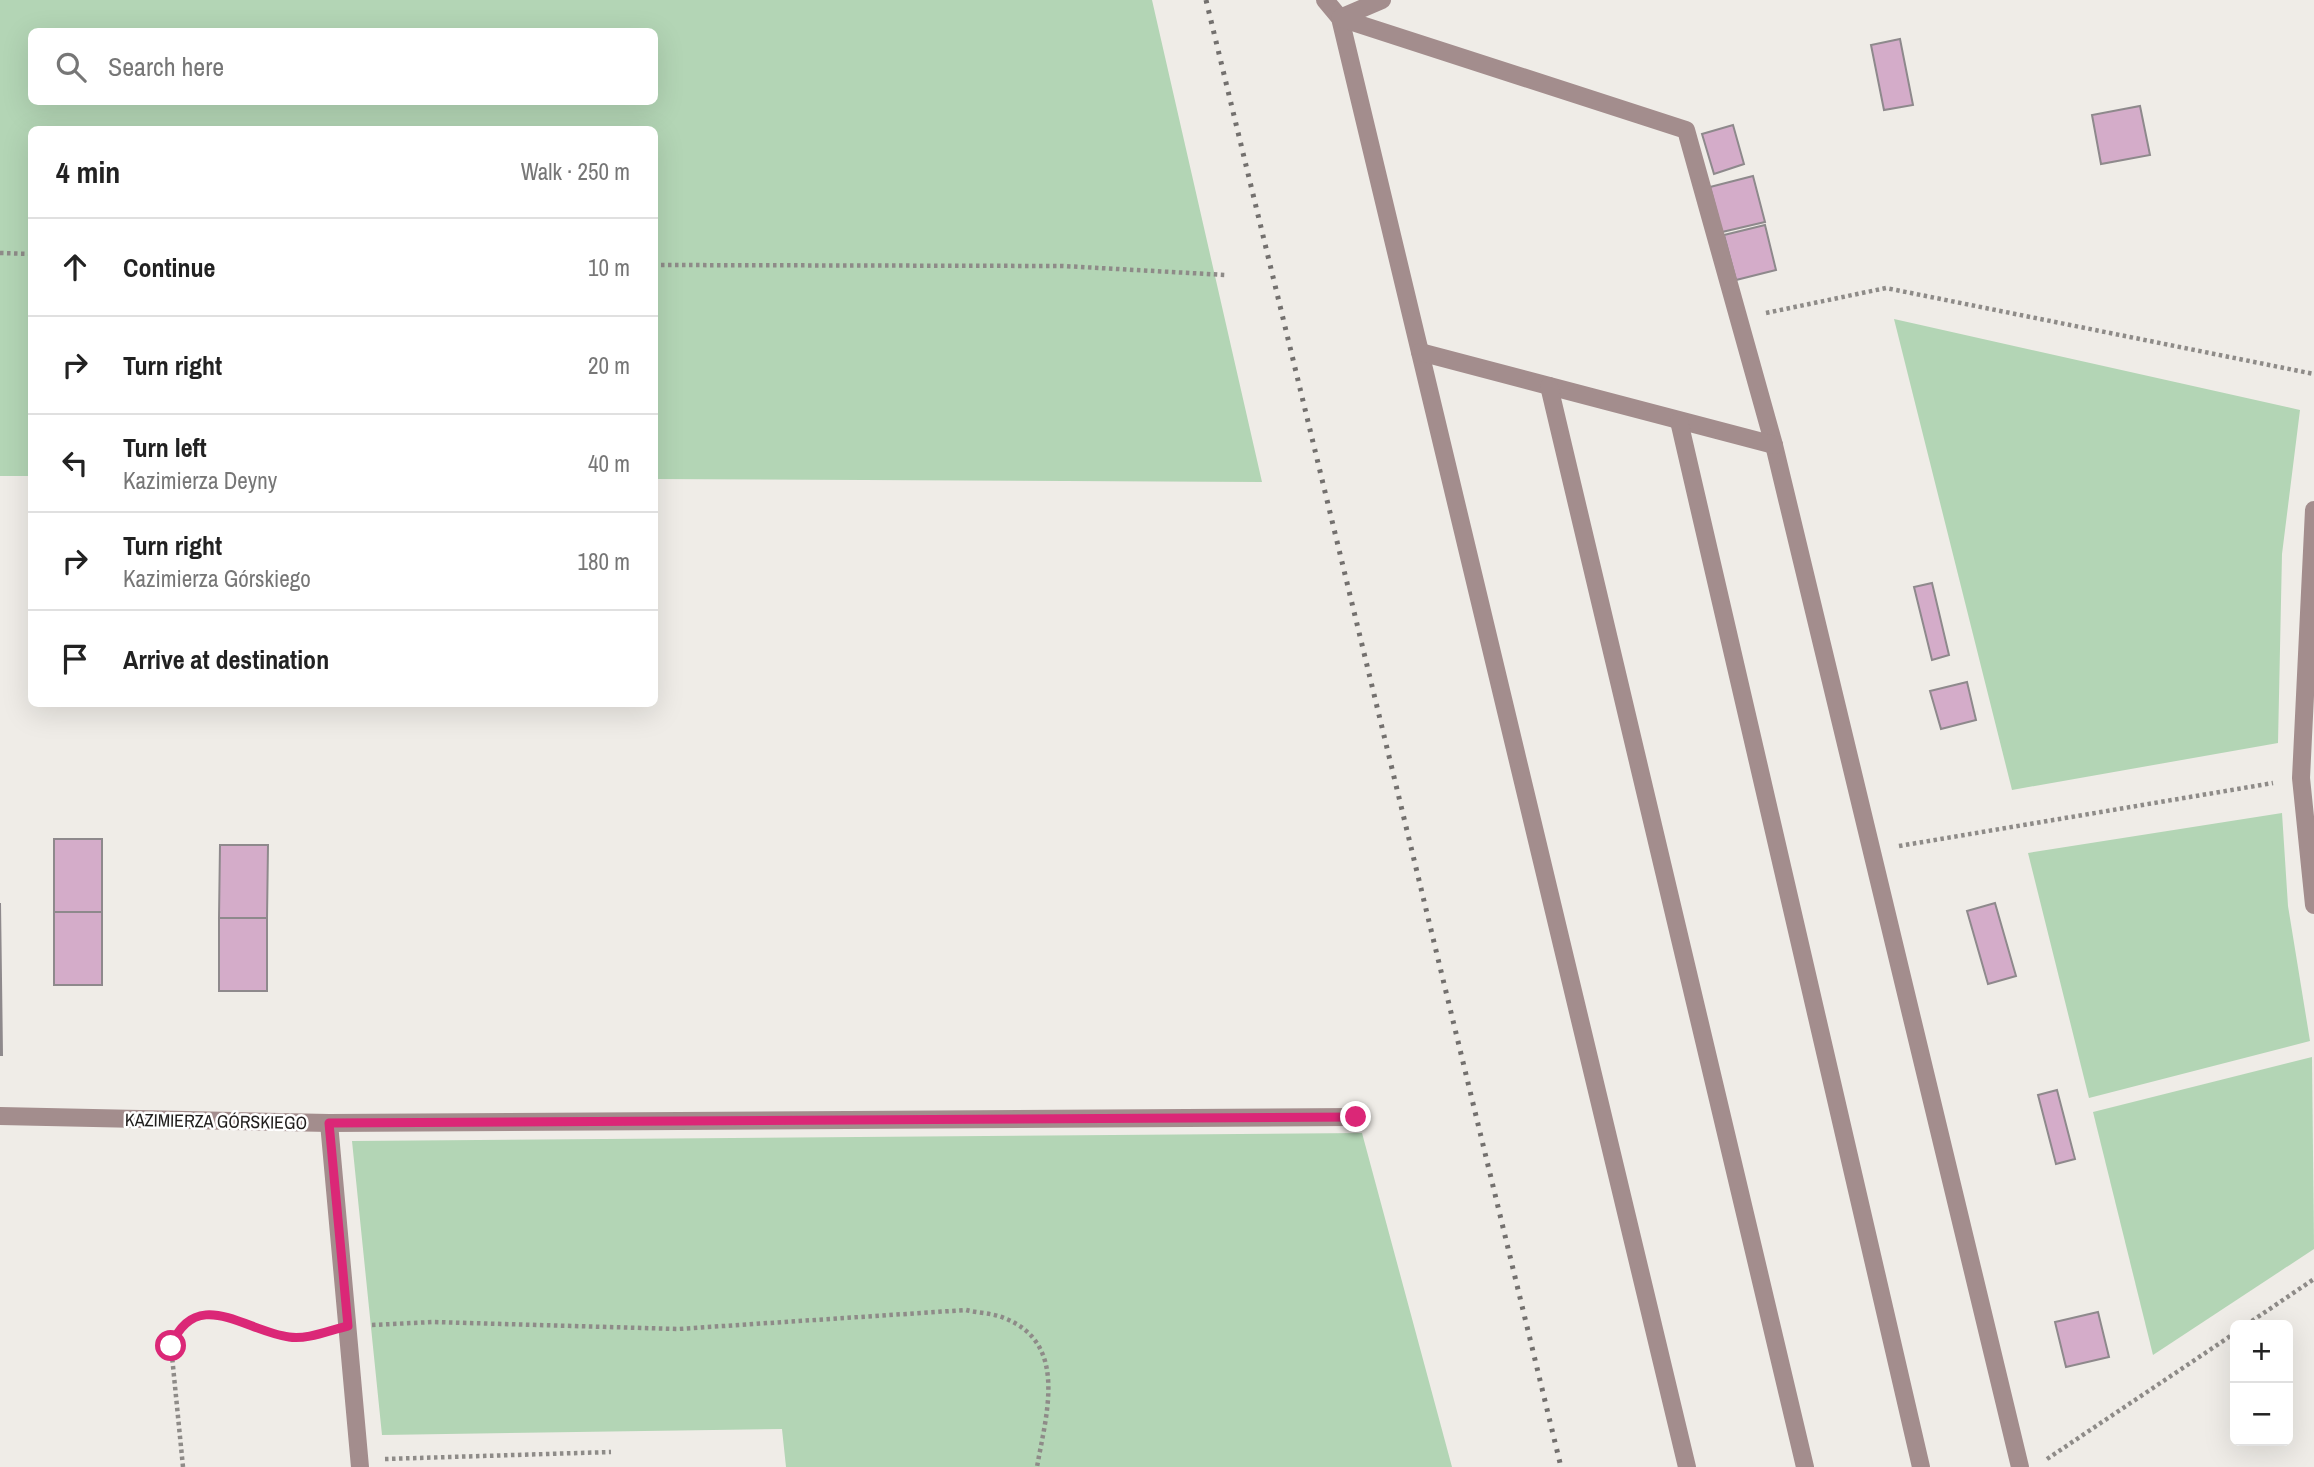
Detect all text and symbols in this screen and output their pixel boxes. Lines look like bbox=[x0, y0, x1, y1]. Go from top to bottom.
search box bbox=[28, 28, 658, 105]
icon: search bbox=[52, 48, 90, 86]
text: Search here bbox=[108, 49, 224, 84]
text: 4 min bbox=[56, 152, 120, 192]
text: Walk · 250 m bbox=[521, 156, 630, 187]
icon: ahead bbox=[56, 248, 94, 286]
text: Continue bbox=[123, 250, 215, 285]
text: 10 m bbox=[588, 252, 630, 283]
icon: right bbox=[56, 346, 94, 384]
text: Turn right bbox=[123, 348, 222, 383]
text: 20 m bbox=[588, 350, 630, 381]
text: Turn left bbox=[123, 430, 207, 465]
icon: left bbox=[56, 444, 94, 482]
text: 40 m bbox=[588, 448, 630, 479]
text: Kazimierza Deyny bbox=[123, 465, 277, 496]
text: Turn right bbox=[123, 528, 222, 563]
icon: right bbox=[56, 542, 94, 580]
text: 180 m bbox=[578, 546, 630, 577]
text: Kazimierza Górskiego bbox=[123, 563, 311, 594]
icon: arrive bbox=[56, 640, 94, 678]
text: Arrive at destination bbox=[123, 642, 329, 677]
route end bbox=[1340, 1101, 1371, 1132]
street label: KAZIMIERZA GÓRSKIEGO bbox=[125, 1107, 307, 1135]
map controls bbox=[2230, 1320, 2293, 1446]
button: + bbox=[2230, 1320, 2293, 1383]
route start bbox=[155, 1330, 186, 1361]
button: − bbox=[2230, 1383, 2293, 1446]

